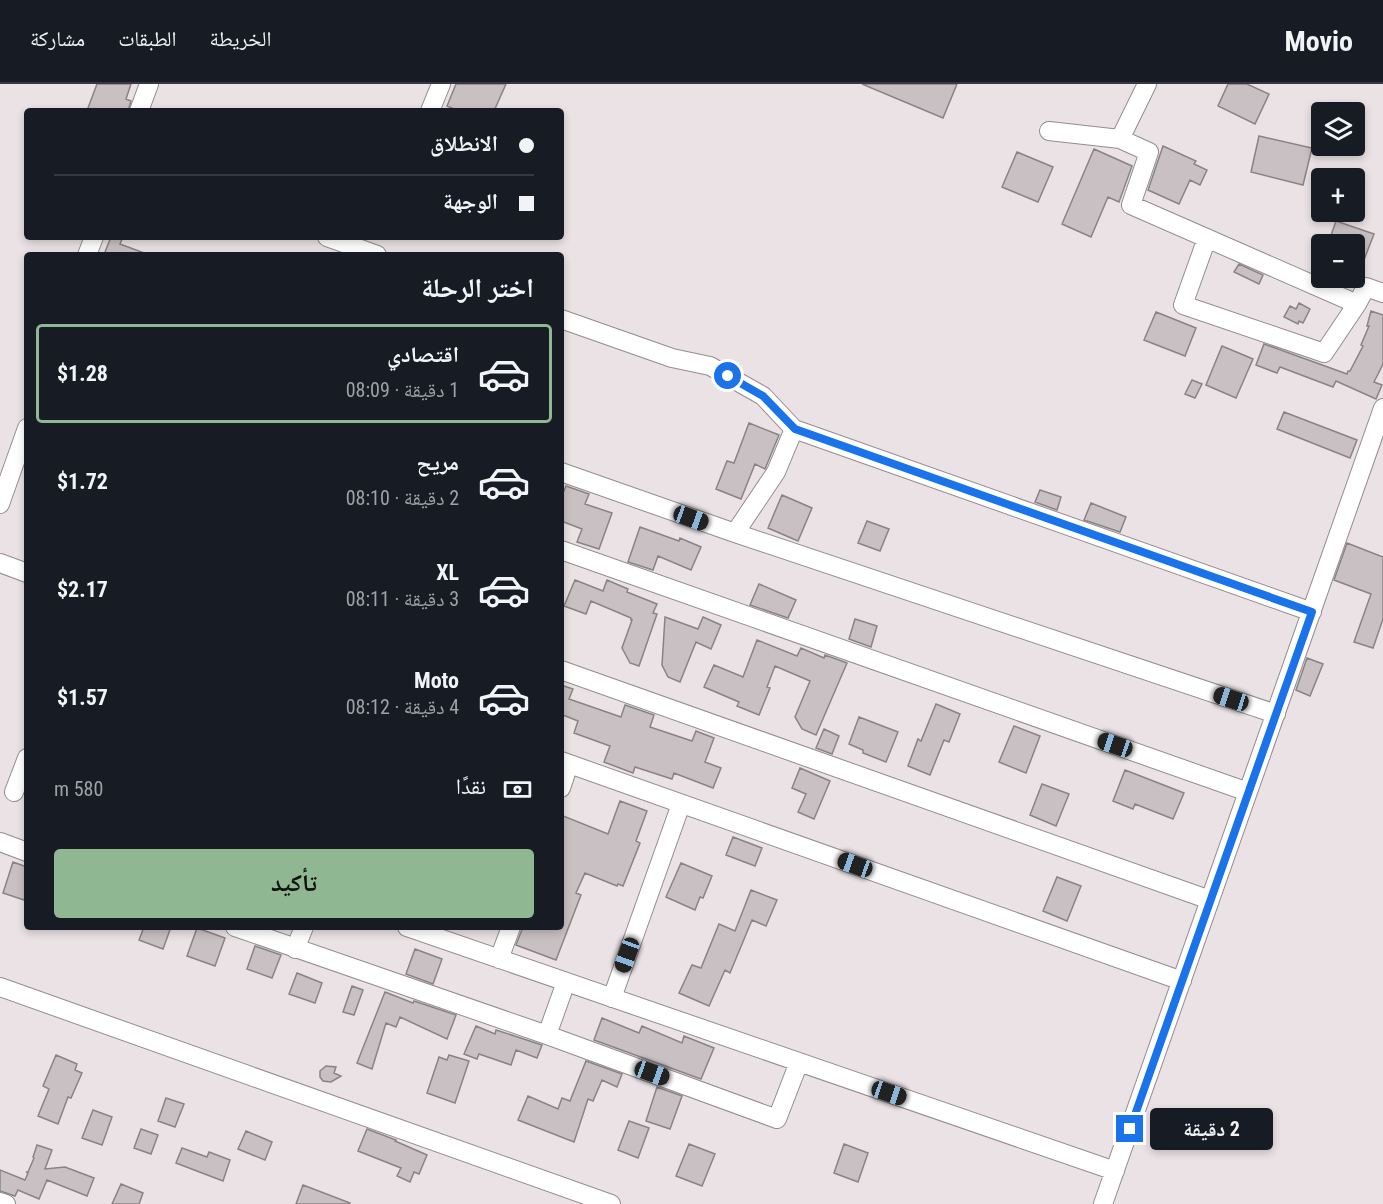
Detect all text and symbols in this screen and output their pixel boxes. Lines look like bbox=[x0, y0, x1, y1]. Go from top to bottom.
text: Movio bbox=[1284, 25, 1353, 58]
text: مشاركة bbox=[30, 27, 85, 51]
text: الطبقات bbox=[118, 27, 177, 51]
text: الخريطة bbox=[210, 27, 271, 51]
map controls bbox=[1311, 102, 1365, 288]
button: layers bbox=[1311, 102, 1365, 156]
text: الانطلاق bbox=[430, 131, 498, 156]
button: + bbox=[1311, 168, 1365, 222]
text: الوجهة bbox=[443, 189, 498, 214]
button: − bbox=[1311, 234, 1365, 288]
text: اختر الرحلة bbox=[421, 272, 534, 304]
text: اقتصادي bbox=[387, 342, 459, 367]
icon: car bbox=[477, 347, 531, 401]
text: $1.28 bbox=[57, 361, 108, 386]
route start bbox=[714, 362, 741, 389]
text: 1 دقيقة · 08:09 bbox=[346, 378, 459, 402]
text: مريح bbox=[416, 450, 459, 475]
icon: car bbox=[477, 455, 531, 509]
text: $1.72 bbox=[57, 469, 108, 494]
text: 2 دقيقة · 08:10 bbox=[346, 486, 459, 510]
car bbox=[671, 503, 711, 533]
text: XL bbox=[436, 560, 459, 585]
icon: car bbox=[477, 563, 531, 617]
text: $2.17 bbox=[57, 577, 108, 602]
text: 3 دقيقة · 08:11 bbox=[346, 587, 459, 611]
text: Moto bbox=[414, 668, 459, 693]
icon: car bbox=[477, 671, 531, 725]
text: $1.57 bbox=[57, 685, 108, 710]
car bbox=[1211, 685, 1251, 713]
text: 4 دقيقة · 08:12 bbox=[346, 695, 459, 719]
car bbox=[1095, 731, 1135, 759]
icon: cash bbox=[501, 773, 534, 806]
text: نقدًا bbox=[456, 774, 486, 799]
text: 580 m bbox=[54, 777, 103, 801]
button: تأكيد bbox=[54, 849, 534, 918]
car bbox=[835, 850, 875, 880]
car bbox=[612, 935, 642, 975]
car bbox=[632, 1058, 672, 1088]
car bbox=[869, 1079, 909, 1107]
callout: 2 دقيقة bbox=[1151, 1108, 1274, 1150]
route end bbox=[1116, 1115, 1143, 1142]
text: 2 دقيقة bbox=[1183, 1117, 1240, 1141]

